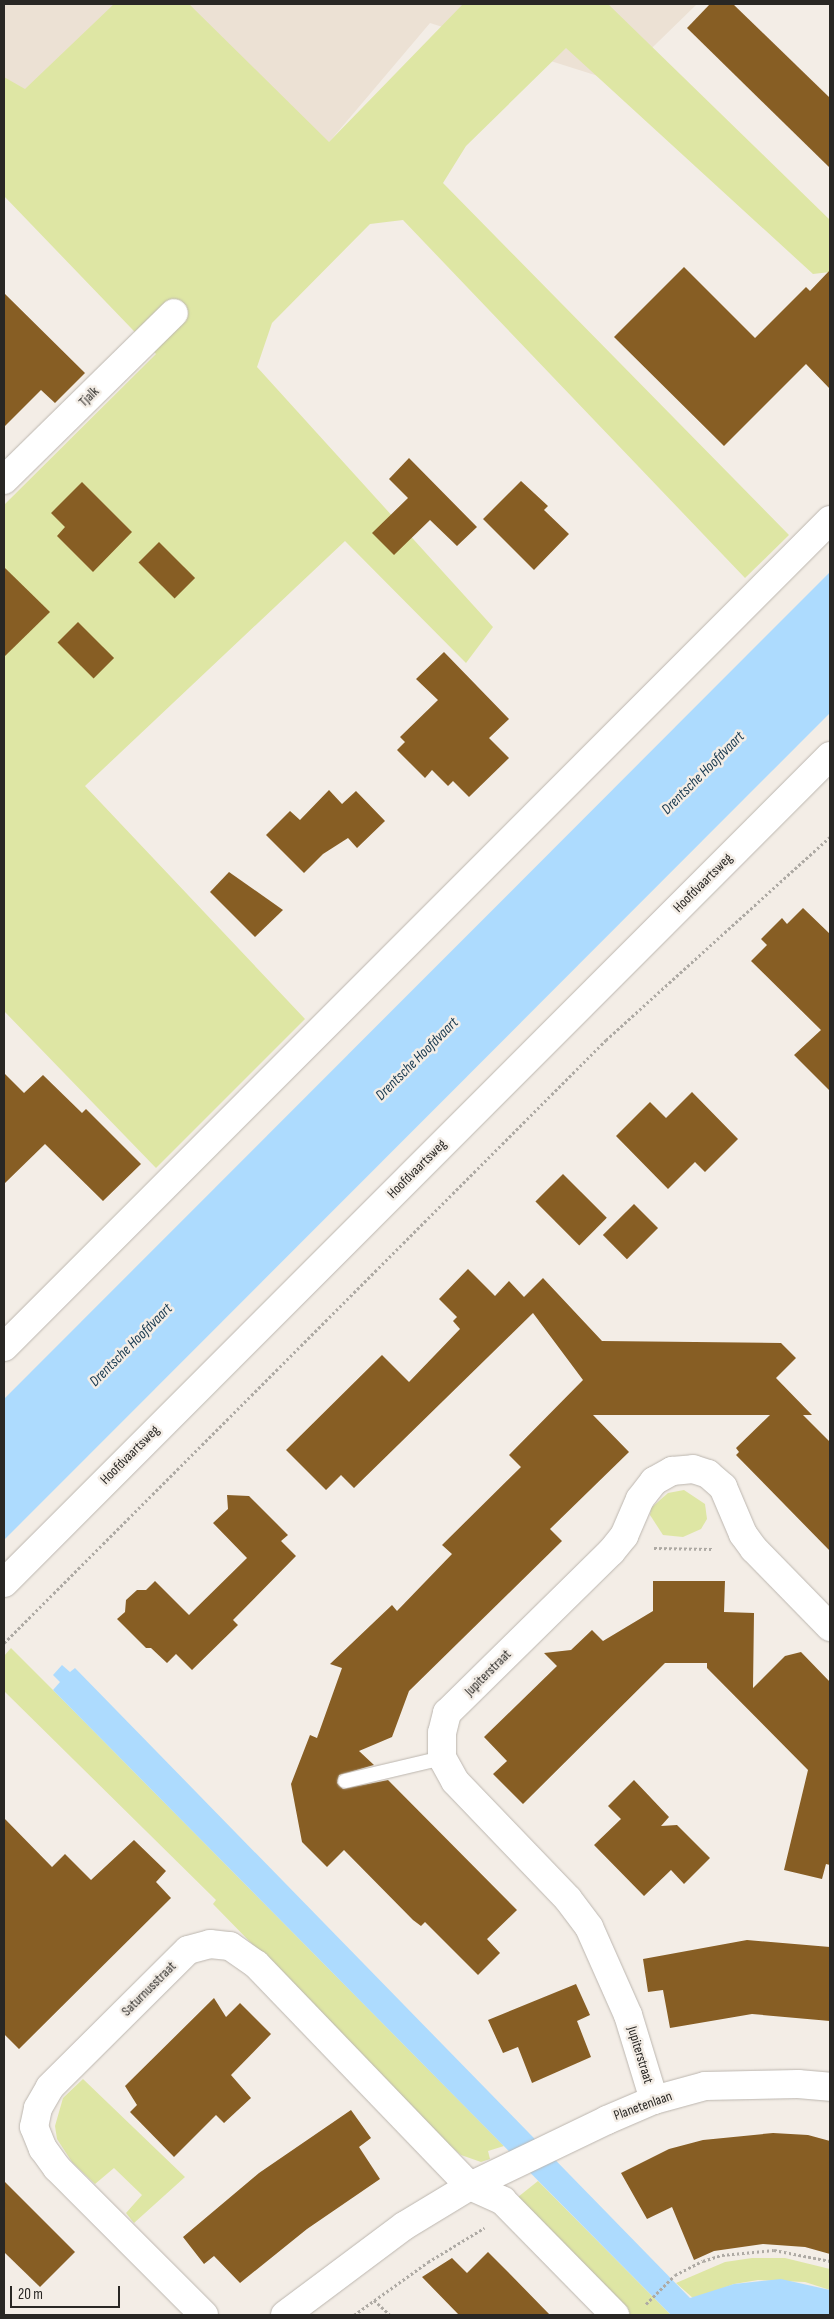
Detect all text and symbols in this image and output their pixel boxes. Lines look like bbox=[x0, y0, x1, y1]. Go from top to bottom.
street label: Tjalk bbox=[75, 383, 103, 411]
water label: Drentsche Hoofdvaart bbox=[658, 728, 748, 818]
street label: Hoofdvaartsweg bbox=[670, 850, 736, 916]
water label: Drentsche Hoofdvaart bbox=[372, 1014, 462, 1104]
street label: Hoofdvaartsweg bbox=[384, 1136, 450, 1202]
water label: Drentsche Hoofdvaart bbox=[86, 1300, 176, 1390]
street label: Hoofdvaartsweg bbox=[97, 1422, 163, 1488]
street label: Jupiterstraat bbox=[461, 1646, 515, 1700]
street label: Saturnusstraat bbox=[118, 1958, 180, 2020]
street label: Jupiterstraat bbox=[623, 2024, 657, 2086]
street label: Planetenlaan bbox=[612, 2088, 674, 2124]
scale bar bbox=[12, 2276, 122, 2308]
text: 20 m bbox=[18, 2285, 43, 2304]

